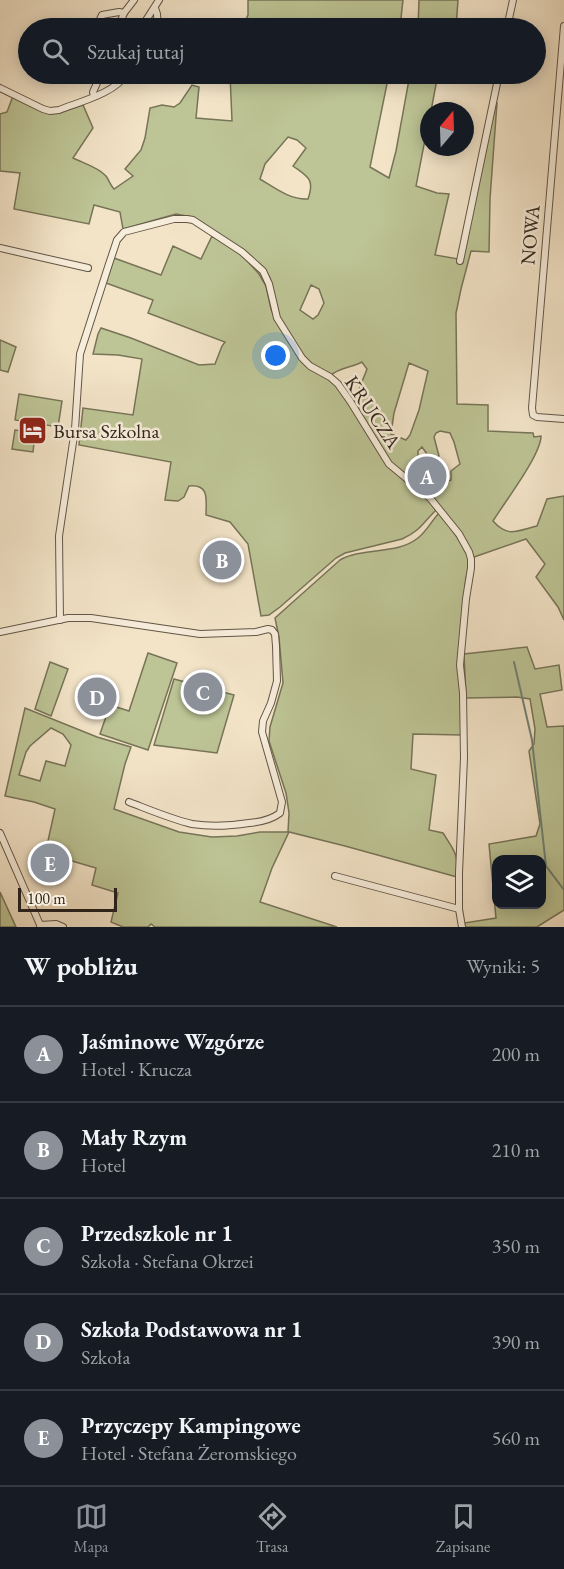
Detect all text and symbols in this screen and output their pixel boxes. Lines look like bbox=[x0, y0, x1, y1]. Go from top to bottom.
search box bbox=[18, 18, 546, 84]
icon: search bbox=[39, 35, 72, 68]
text: Szukaj tutaj bbox=[87, 37, 184, 66]
north arrow bbox=[420, 102, 474, 156]
street label: NOWA bbox=[514, 204, 546, 266]
your location bbox=[261, 341, 290, 370]
street label: KRUCZA bbox=[339, 370, 407, 454]
hotel icon: Bursa Szkolna bbox=[16, 415, 48, 447]
place label: Bursa Szkolna bbox=[53, 418, 160, 444]
pin: A bbox=[408, 454, 446, 498]
pin: B bbox=[202, 538, 242, 582]
pin: C bbox=[184, 670, 222, 714]
pin: D bbox=[78, 674, 116, 720]
pin: E bbox=[31, 840, 70, 886]
map controls bbox=[492, 855, 546, 909]
button: layers bbox=[492, 855, 546, 909]
scale bar bbox=[18, 885, 117, 912]
text: 100 m bbox=[27, 888, 66, 909]
text: W pobliżu bbox=[24, 949, 138, 983]
text: Wyniki: 5 bbox=[467, 953, 540, 979]
text: Jaśminowe Wzgórze bbox=[81, 1027, 264, 1056]
text: A bbox=[36, 1041, 51, 1067]
text: 200 m bbox=[492, 1041, 540, 1067]
text: Hotel · Krucza bbox=[81, 1056, 192, 1082]
text: Mały Rzym bbox=[81, 1123, 187, 1152]
text: B bbox=[37, 1137, 50, 1163]
text: 210 m bbox=[492, 1137, 540, 1163]
text: Hotel bbox=[81, 1152, 126, 1178]
text: Przedszkole nr 1 bbox=[81, 1219, 233, 1248]
text: C bbox=[36, 1233, 51, 1259]
text: 350 m bbox=[492, 1233, 540, 1259]
text: Szkoła · Stefana Okrzei bbox=[81, 1248, 254, 1274]
text: Szkoła Podstawowa nr 1 bbox=[81, 1315, 302, 1344]
text: D bbox=[36, 1329, 51, 1355]
text: 390 m bbox=[492, 1329, 540, 1355]
text: Szkoła bbox=[81, 1344, 130, 1370]
text: Przyczepy Kampingowe bbox=[81, 1411, 301, 1440]
text: E bbox=[38, 1425, 49, 1451]
text: 560 m bbox=[492, 1425, 540, 1451]
text: Hotel · Stefana Żeromskiego bbox=[81, 1440, 297, 1466]
tab: Mapa bbox=[74, 1500, 108, 1557]
tab: Trasa bbox=[256, 1500, 289, 1557]
tab: Zapisane bbox=[436, 1500, 490, 1557]

